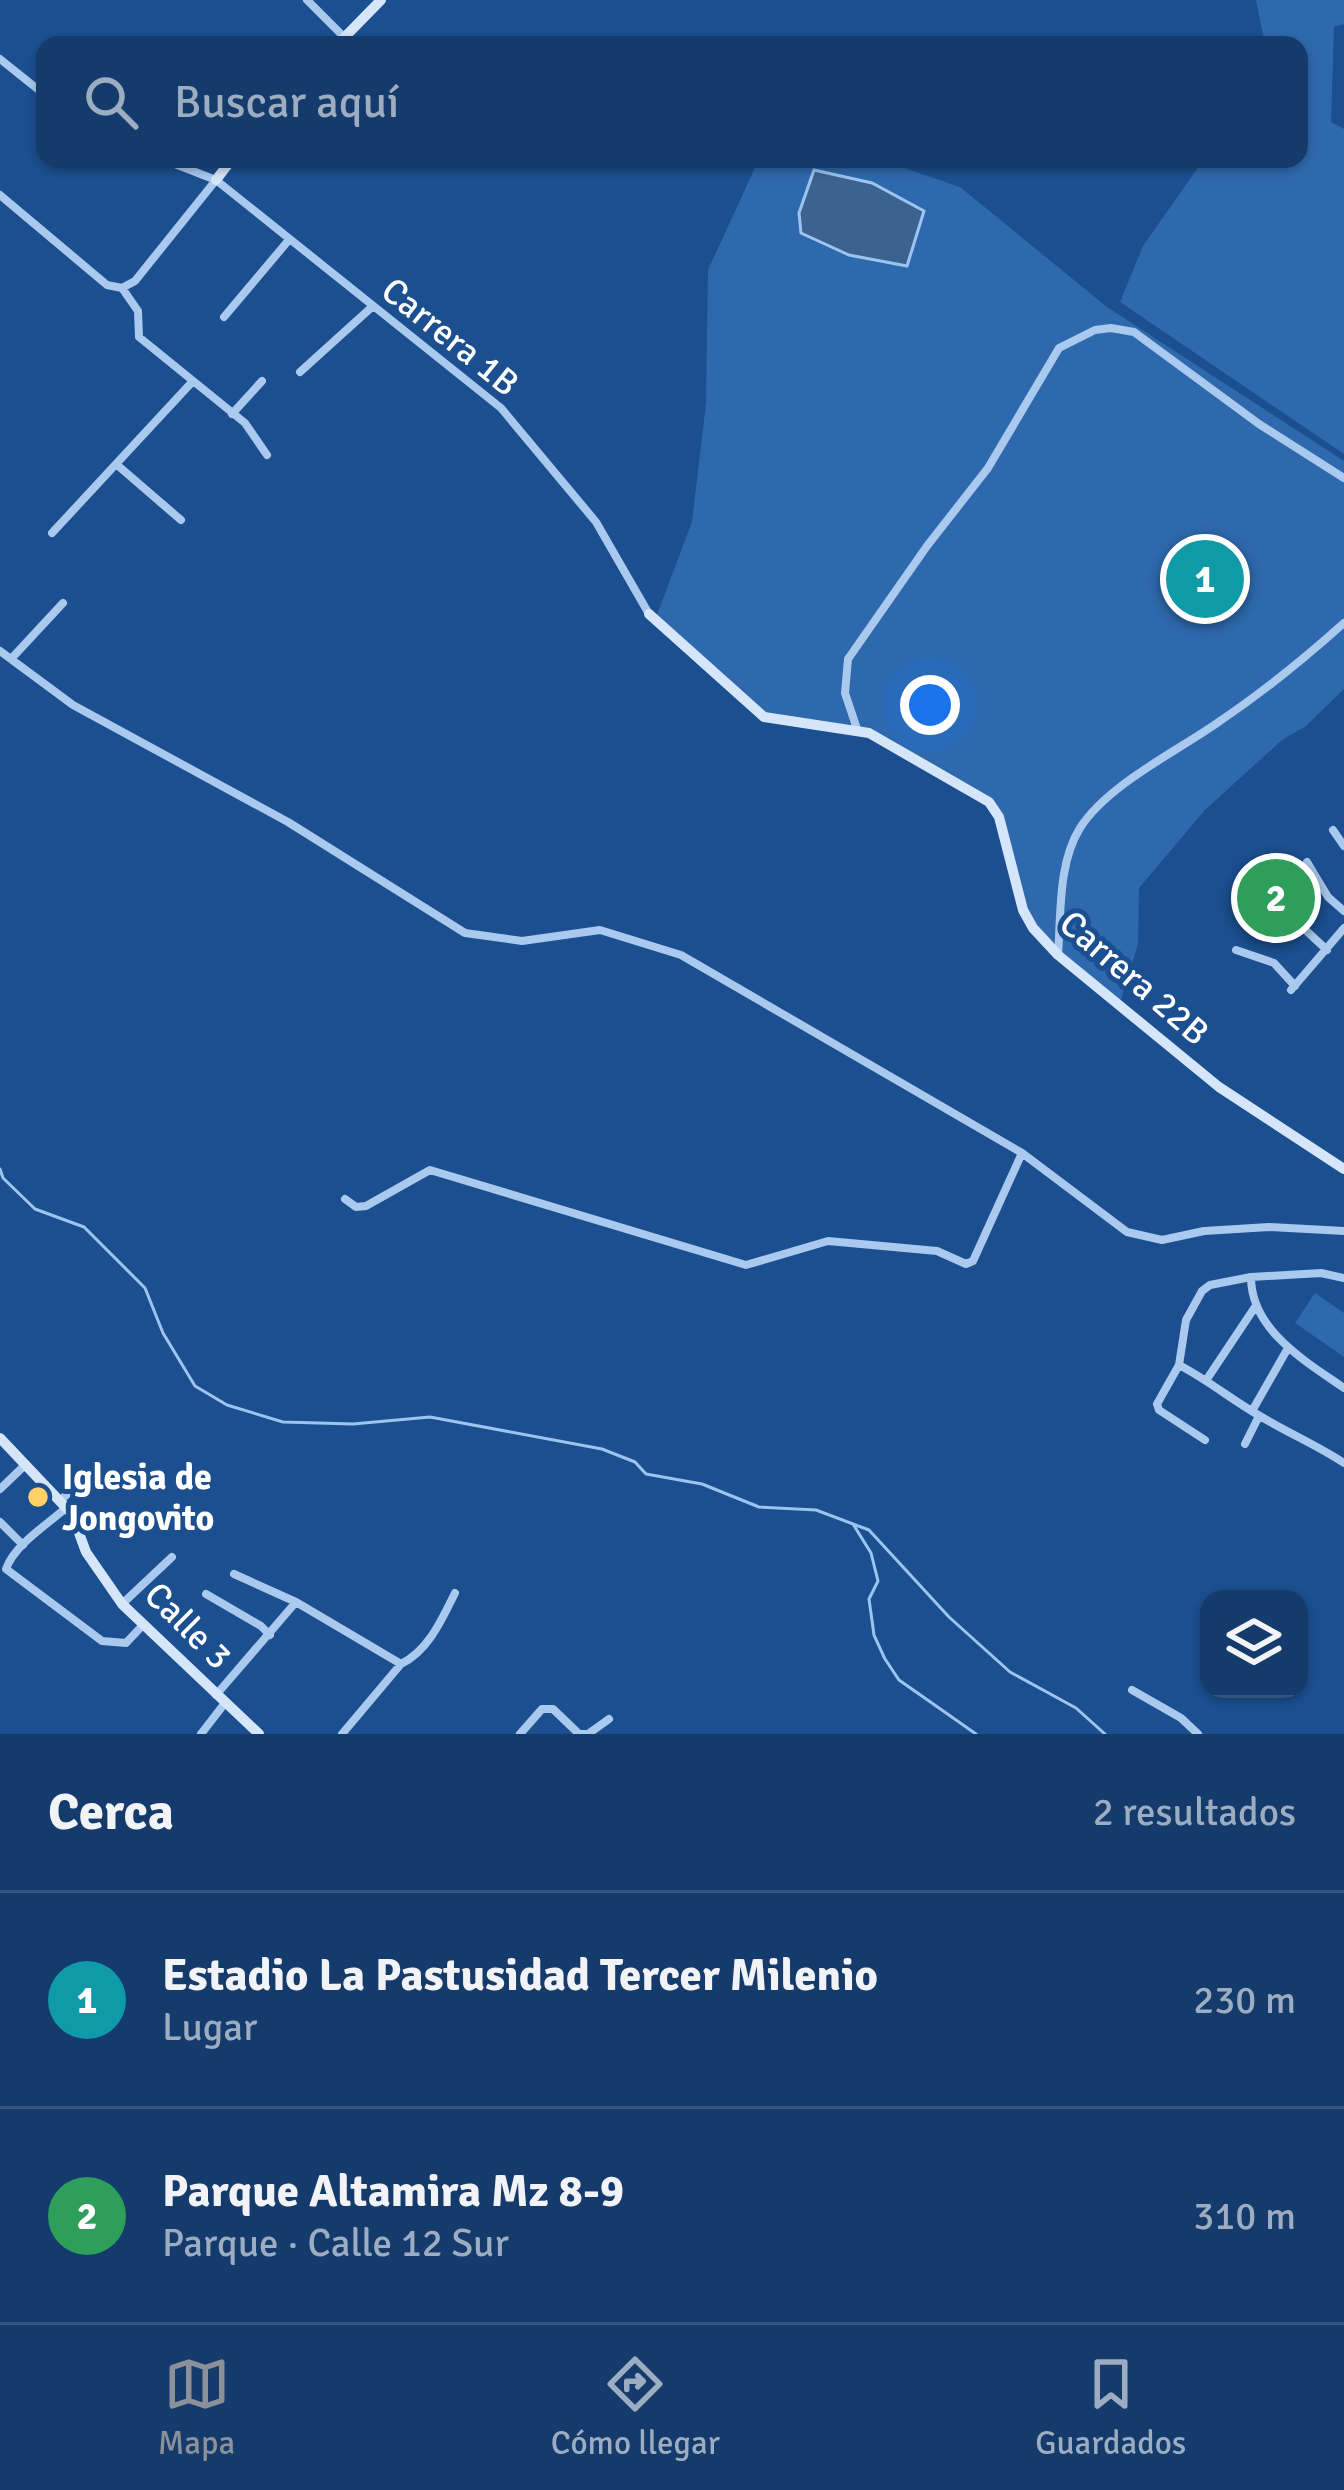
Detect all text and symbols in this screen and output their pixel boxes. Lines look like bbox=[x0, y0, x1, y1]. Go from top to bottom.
search box bbox=[36, 36, 1308, 168]
icon: search bbox=[78, 69, 144, 135]
text: Buscar aquí bbox=[174, 75, 399, 130]
street label: Carrera 1B bbox=[372, 268, 528, 406]
pin: 1 bbox=[1166, 534, 1244, 624]
your location bbox=[900, 675, 960, 735]
pin: 2 bbox=[1237, 853, 1315, 943]
street label: Carrera 22B bbox=[1050, 901, 1218, 1055]
place label: Iglesia de Jongovito bbox=[62, 1455, 214, 1541]
marker: Iglesia de Jongovito bbox=[25, 1484, 51, 1510]
street label: Calle 3 bbox=[135, 1573, 241, 1679]
map controls bbox=[1200, 1590, 1308, 1698]
button: layers bbox=[1200, 1590, 1308, 1698]
text: Cerca bbox=[48, 1781, 174, 1844]
text: 2 resultados bbox=[1093, 1788, 1296, 1836]
text: Estadio La Pastusidad Tercer Milenio bbox=[162, 1948, 878, 2003]
text: 1 bbox=[76, 1976, 98, 2024]
text: 230 m bbox=[1193, 1976, 1296, 2024]
text: Lugar bbox=[162, 2003, 257, 2051]
text: Parque Altamira Mz 8-9 bbox=[162, 2164, 624, 2219]
text: 2 bbox=[76, 2192, 98, 2240]
text: 310 m bbox=[1193, 2192, 1296, 2240]
text: Parque · Calle 12 Sur bbox=[162, 2219, 509, 2267]
tab: Mapa bbox=[158, 2351, 235, 2464]
tab: Cómo llegar bbox=[551, 2351, 720, 2464]
tab: Guardados bbox=[1035, 2351, 1186, 2464]

